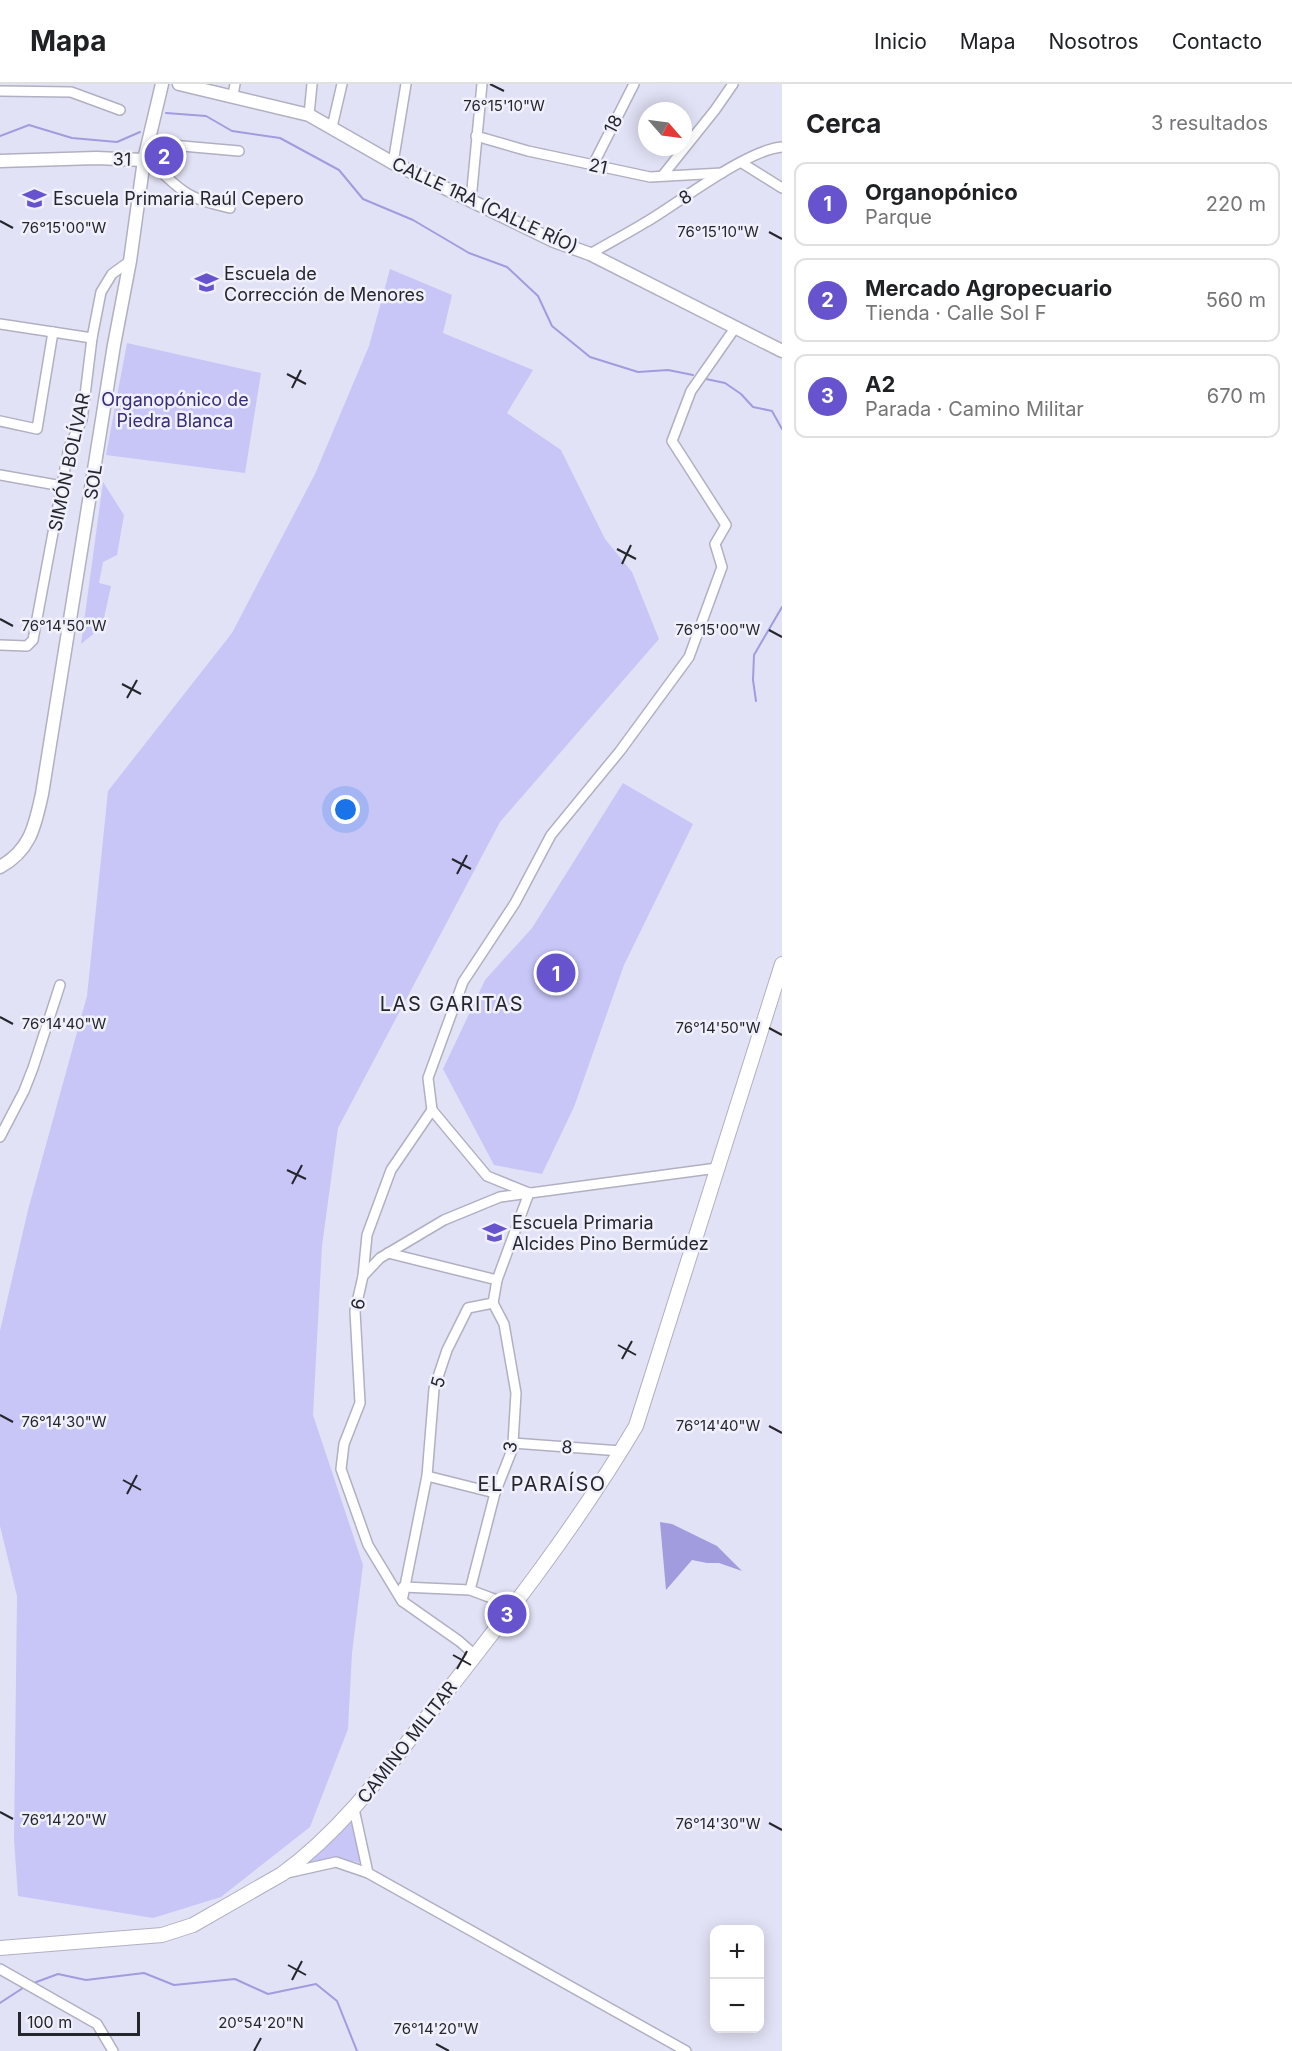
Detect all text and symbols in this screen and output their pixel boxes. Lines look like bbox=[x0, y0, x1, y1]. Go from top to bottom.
text: Mapa bbox=[30, 24, 107, 58]
text: Inicio bbox=[874, 29, 927, 54]
text: Mapa bbox=[960, 29, 1015, 54]
text: Nosotros bbox=[1048, 29, 1139, 54]
text: Contacto bbox=[1172, 29, 1262, 54]
text: 76°15'10"W bbox=[463, 96, 545, 115]
north arrow bbox=[638, 102, 692, 156]
text: Cerca bbox=[806, 108, 881, 139]
street label: 18 bbox=[599, 111, 627, 137]
text: 3 resultados bbox=[1151, 111, 1268, 135]
pin: 2 bbox=[144, 134, 184, 178]
street label: 31 bbox=[112, 148, 132, 170]
street label: CALLE 1RA (CALLE RÍO) bbox=[389, 152, 582, 257]
street label: 21 bbox=[587, 154, 609, 178]
text: Organopónico bbox=[865, 179, 1018, 205]
school or university icon: Escuela Primaria Raúl Cepero bbox=[22, 185, 48, 211]
street label: 8 bbox=[675, 185, 695, 209]
place label: Escuela Primaria Raúl Cepero bbox=[53, 188, 304, 209]
text: 1 bbox=[823, 192, 832, 216]
text: 220 m bbox=[1206, 192, 1266, 216]
text: Parque bbox=[865, 205, 932, 229]
text: 76°15'00"W bbox=[22, 218, 107, 237]
text: 76°15'10"W bbox=[677, 222, 759, 241]
place label: Escuela de Corrección de Menores bbox=[224, 263, 425, 305]
school or university icon: Escuela de Corrección de Menores bbox=[193, 270, 219, 296]
text: Mercado Agropecuario bbox=[865, 275, 1112, 301]
text: 2 bbox=[821, 288, 834, 312]
text: 560 m bbox=[1206, 288, 1266, 312]
text: Tienda · Calle Sol F bbox=[865, 301, 1047, 325]
text: A2 bbox=[865, 371, 895, 397]
text: 3 bbox=[821, 384, 834, 408]
text: 670 m bbox=[1207, 384, 1266, 408]
park label: Organopónico de Piedra Blanca bbox=[101, 389, 249, 431]
street label: SIMÓN BOLÍVAR bbox=[43, 390, 94, 533]
text: Parada · Camino Militar bbox=[865, 397, 1084, 421]
street label: SOL bbox=[80, 463, 106, 501]
text: 76°14'50"W bbox=[21, 616, 107, 635]
text: 76°15'00"W bbox=[676, 620, 761, 639]
your location bbox=[331, 795, 360, 824]
pin: 1 bbox=[536, 950, 576, 996]
district label: LAS GARITAS bbox=[380, 992, 524, 1016]
text: 76°14'40"W bbox=[22, 1014, 107, 1033]
text: 76°14'50"W bbox=[675, 1018, 761, 1037]
place label: Escuela Primaria Alcides Pino Bermúdez bbox=[512, 1212, 709, 1254]
school or university icon: Escuela Primaria Alcides Pino Bermúdez bbox=[481, 1219, 507, 1245]
street label: 6 bbox=[347, 1297, 369, 1311]
street label: 5 bbox=[426, 1374, 450, 1390]
text: 76°14'30"W bbox=[21, 1412, 107, 1431]
text: 76°14'40"W bbox=[676, 1416, 761, 1435]
street label: 8 bbox=[561, 1436, 573, 1458]
street label: 3 bbox=[499, 1439, 521, 1455]
district label: EL PARAÍSO bbox=[477, 1471, 607, 1496]
pin: 3 bbox=[488, 1592, 526, 1636]
street label: CAMINO MILITAR bbox=[353, 1677, 461, 1807]
text: 76°14'20"W bbox=[21, 1810, 107, 1829]
text: 76°14'30"W bbox=[675, 1814, 761, 1833]
map controls bbox=[710, 1925, 764, 2033]
button: + bbox=[710, 1925, 764, 1979]
button: − bbox=[710, 1979, 764, 2033]
scale bar bbox=[18, 2009, 140, 2036]
text: 100 m bbox=[27, 2012, 72, 2032]
text: 20°54'20"N bbox=[218, 2013, 304, 2032]
text: 76°14'20"W bbox=[393, 2019, 479, 2038]

